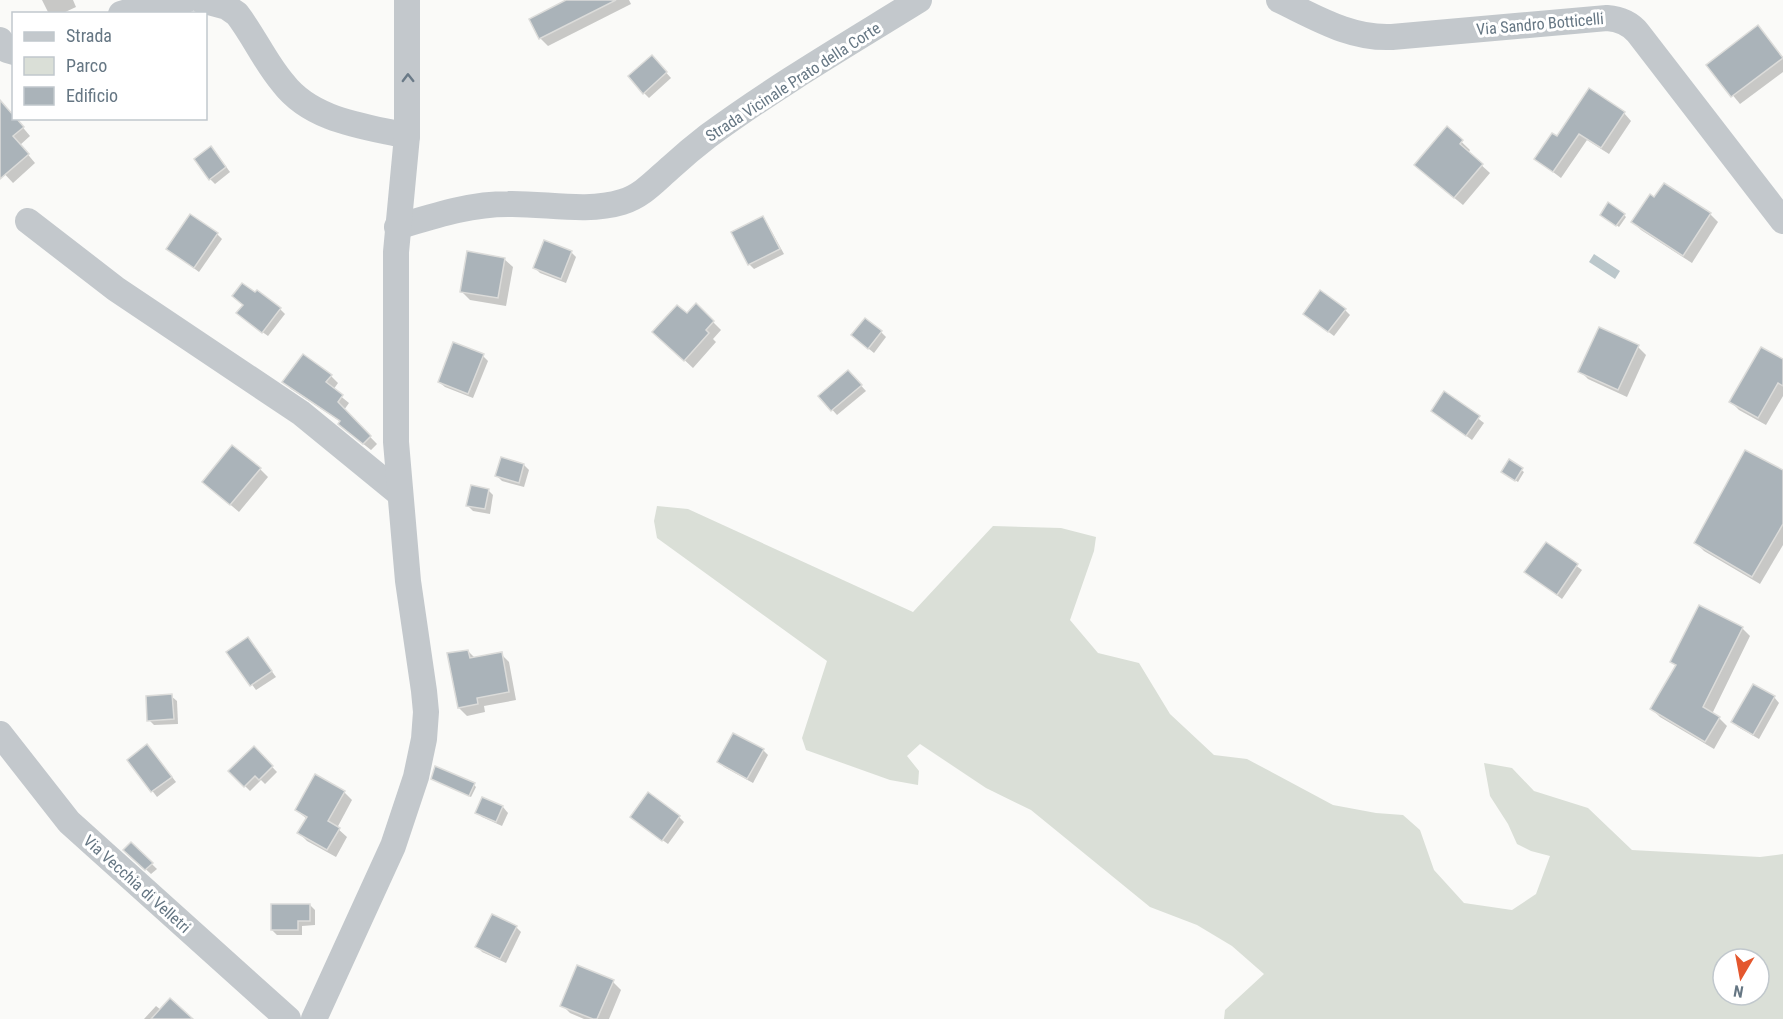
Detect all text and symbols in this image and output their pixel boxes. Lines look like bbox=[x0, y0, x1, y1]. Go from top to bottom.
street label: Via Sandro Botticelli bbox=[1475, 9, 1605, 39]
legend bbox=[12, 12, 207, 120]
street label: Strada Vicinale Prato della Corte bbox=[702, 18, 884, 146]
text: Strada bbox=[66, 25, 112, 46]
text: Parco bbox=[66, 55, 107, 76]
one-way arrow bbox=[402, 73, 414, 82]
text: Edificio bbox=[66, 85, 118, 106]
street label: Via Vecchia di Velletri bbox=[80, 831, 194, 937]
north arrow bbox=[1711, 947, 1771, 1007]
text: N bbox=[1732, 981, 1745, 1001]

